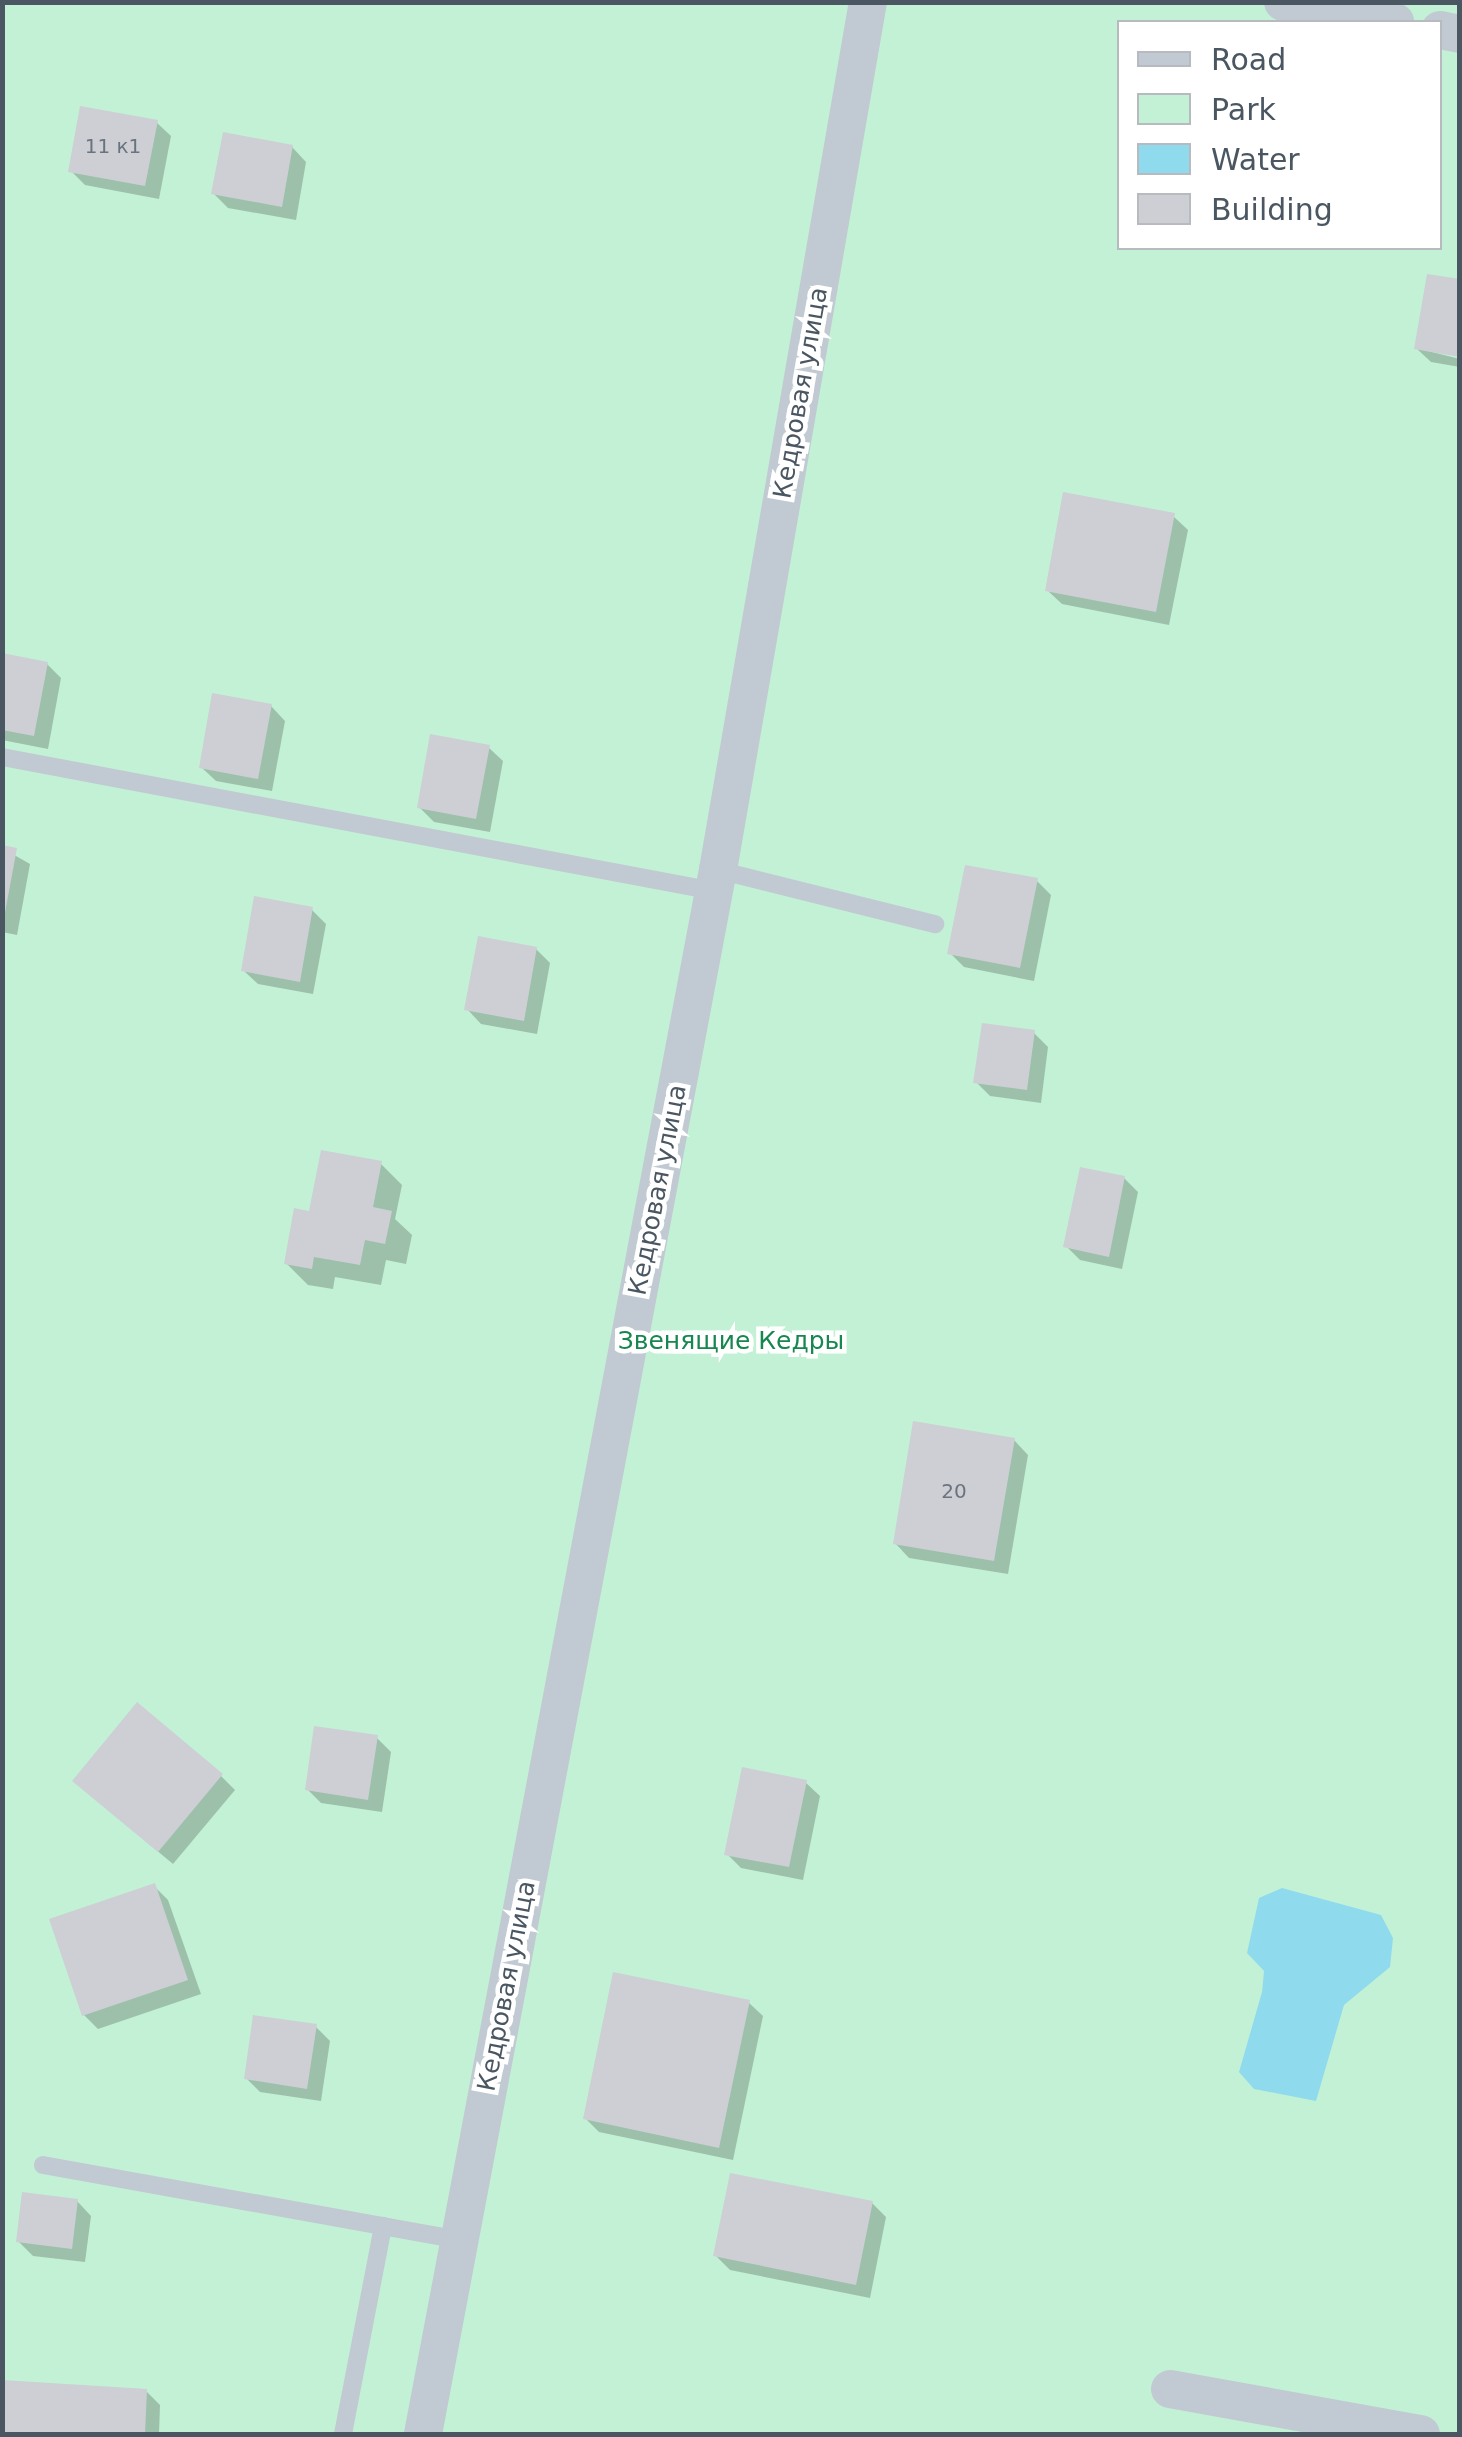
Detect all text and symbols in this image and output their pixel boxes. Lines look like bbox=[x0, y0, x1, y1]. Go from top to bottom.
legend bbox=[1117, 20, 1442, 250]
text: Road bbox=[1211, 42, 1286, 77]
text: Park bbox=[1211, 92, 1276, 127]
house number: 11 к1 bbox=[85, 134, 141, 158]
text: Water bbox=[1211, 142, 1300, 177]
text: Building bbox=[1211, 192, 1333, 227]
street label: Кедровая улица bbox=[768, 285, 834, 501]
street label: Кедровая улица bbox=[623, 1082, 693, 1298]
park label: Звенящие Кедры bbox=[618, 1326, 844, 1356]
house number: 20 bbox=[941, 1479, 967, 1503]
street label: Кедровая улица bbox=[472, 1878, 542, 2094]

